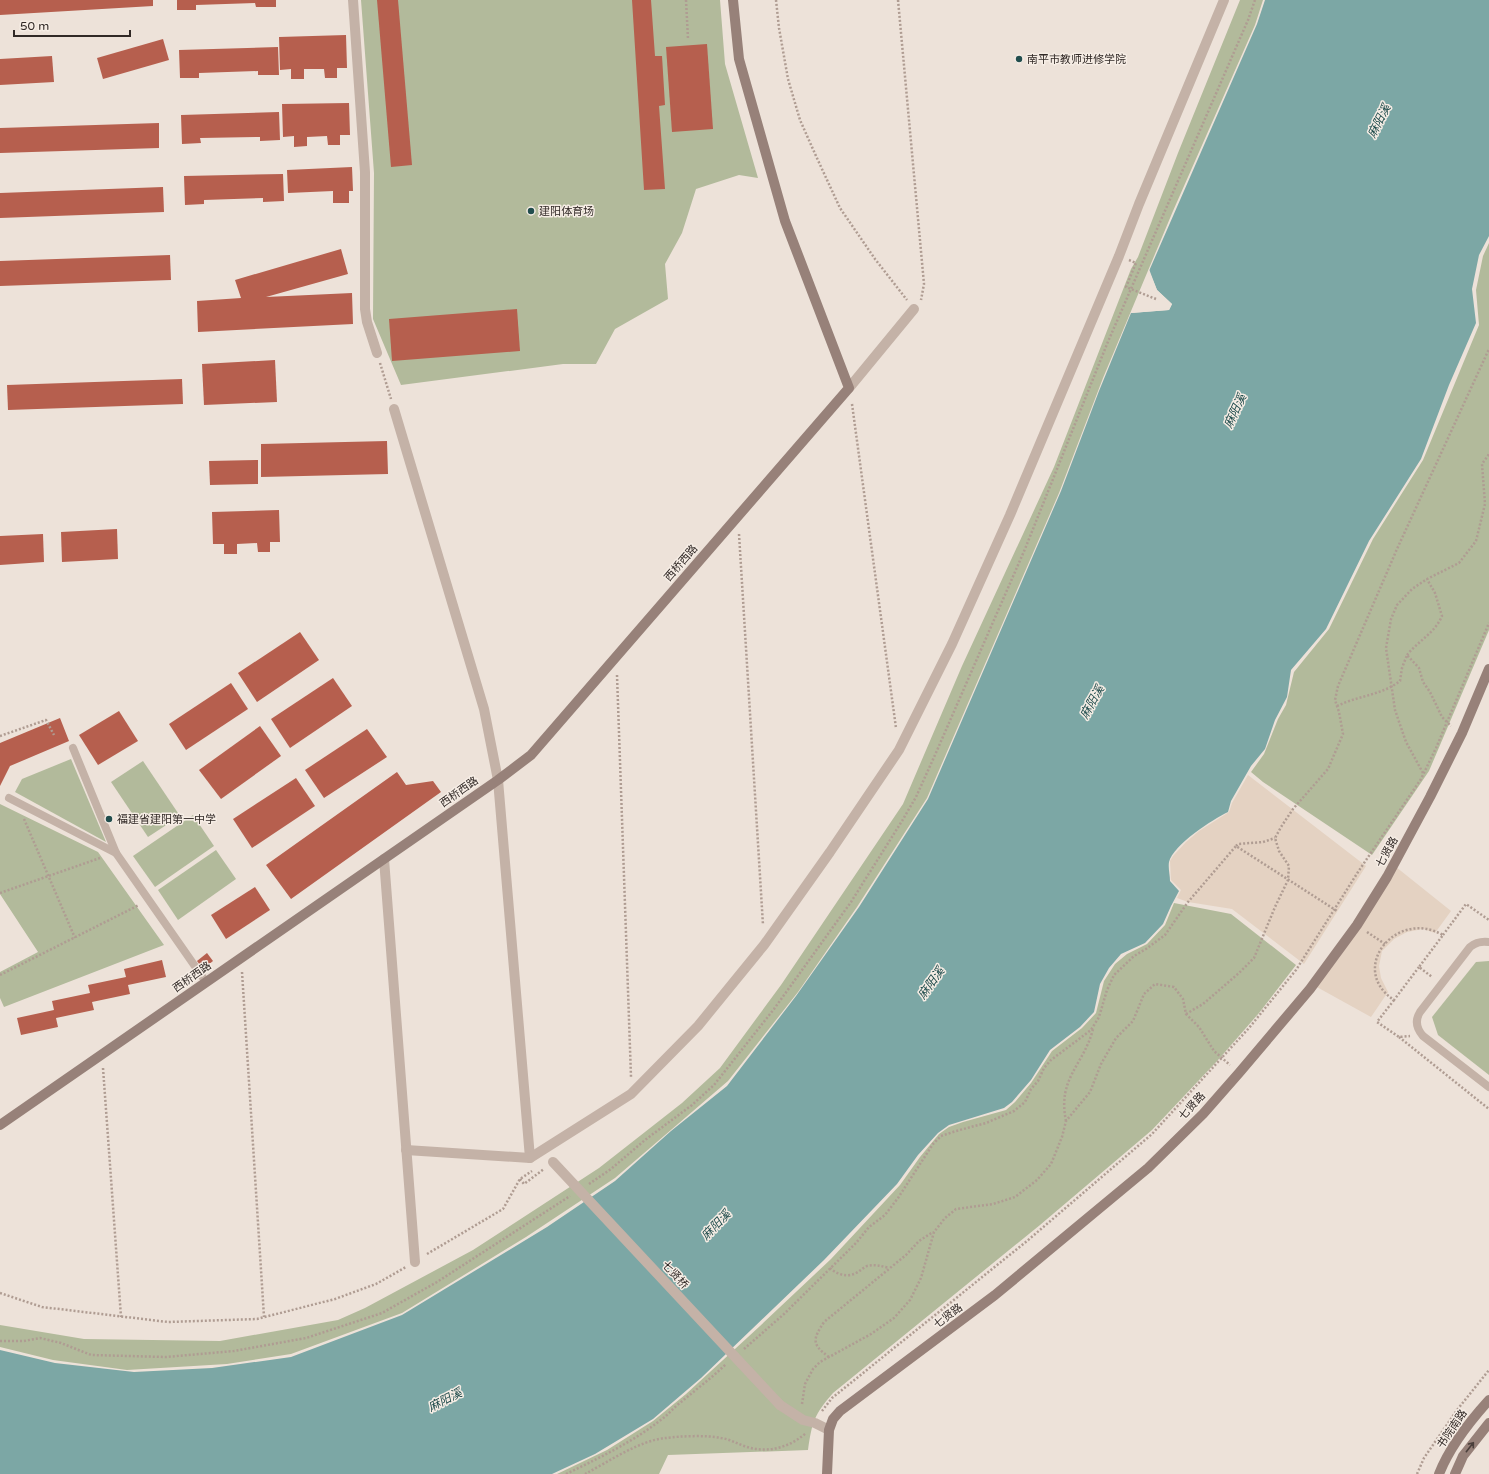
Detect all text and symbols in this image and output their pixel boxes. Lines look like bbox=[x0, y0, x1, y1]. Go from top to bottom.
scale bar bbox=[14, 12, 130, 38]
text: 50 m bbox=[20, 19, 49, 33]
place label: 南平市教师进修学院 bbox=[1027, 53, 1126, 66]
marker: 南平市教师进修学院 bbox=[1014, 54, 1024, 64]
water label: 麻阳溪 bbox=[1365, 100, 1394, 140]
place label: 建阳体育场 bbox=[539, 205, 594, 218]
marker: 建阳体育场 bbox=[526, 206, 536, 216]
water label: 麻阳溪 bbox=[1221, 390, 1250, 430]
street label: 西桥西路 bbox=[662, 542, 700, 584]
water label: 麻阳溪 bbox=[1077, 681, 1108, 721]
street label: 西桥西路 bbox=[437, 774, 481, 810]
place label: 福建省建阳第一中学 bbox=[117, 813, 216, 826]
marker: 福建省建阳第一中学 bbox=[104, 814, 114, 824]
street label: 七贤路 bbox=[1373, 834, 1401, 870]
street label: 西桥西路 bbox=[170, 959, 214, 995]
water label: 麻阳溪 bbox=[915, 963, 948, 1002]
street label: 七贤路 bbox=[1176, 1089, 1208, 1123]
water label: 麻阳溪 bbox=[698, 1206, 735, 1243]
street label: 七贤桥 bbox=[659, 1258, 691, 1292]
street label: 七贤路 bbox=[931, 1301, 965, 1331]
water label: 麻阳溪 bbox=[426, 1385, 466, 1414]
street label: 书院南路 bbox=[1434, 1407, 1470, 1451]
one-way arrow bbox=[1465, 1442, 1474, 1453]

